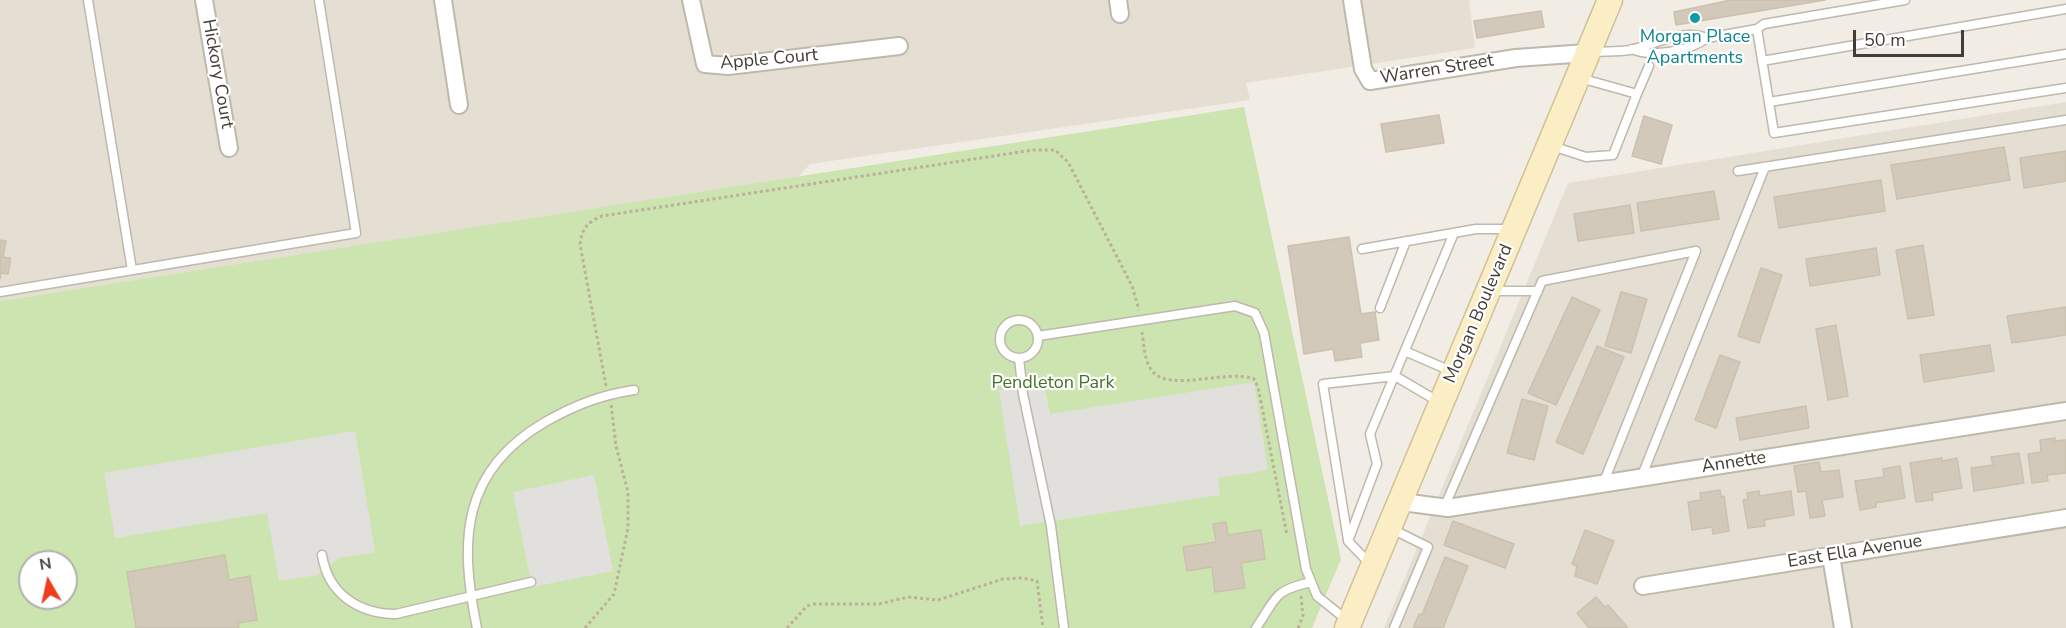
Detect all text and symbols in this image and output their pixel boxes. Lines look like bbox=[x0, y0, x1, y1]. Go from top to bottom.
marker: Morgan Place Apartments bbox=[1688, 11, 1702, 25]
street label: Hickory Court bbox=[197, 18, 237, 130]
scale bar bbox=[1856, 18, 1967, 56]
place label: Morgan Place Apartments bbox=[1640, 27, 1750, 70]
text: 50 m bbox=[1864, 28, 1906, 52]
street label: Apple Court bbox=[719, 45, 819, 75]
street label: Warren Street bbox=[1379, 50, 1495, 90]
street label: Morgan Boulevard bbox=[1440, 241, 1518, 387]
park label: Pendleton Park bbox=[991, 373, 1115, 395]
street label: Annette bbox=[1700, 447, 1768, 479]
street label: East Ella Avenue bbox=[1786, 531, 1924, 573]
north arrow bbox=[18, 550, 78, 610]
text: N bbox=[38, 552, 53, 576]

